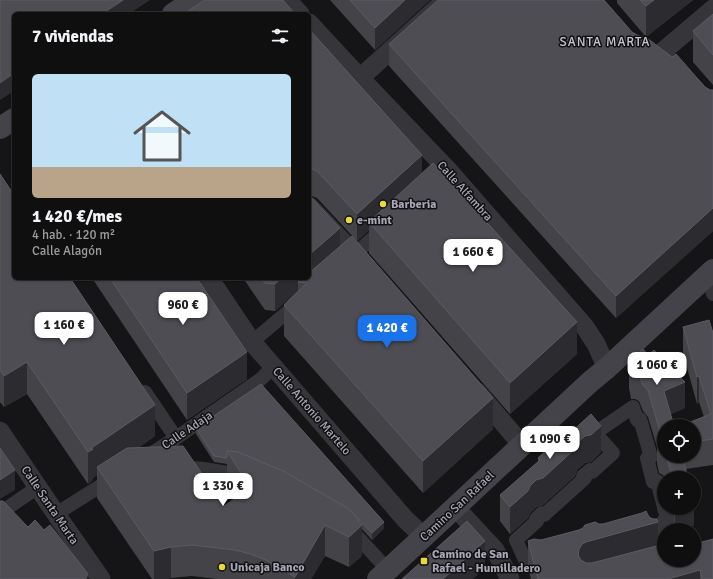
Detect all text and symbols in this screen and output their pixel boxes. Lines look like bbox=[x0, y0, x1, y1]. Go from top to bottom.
icon: filters bbox=[269, 25, 291, 47]
text: 7 viviendas bbox=[32, 26, 114, 47]
district label: SANTA MARTA bbox=[559, 34, 651, 50]
icon: home bbox=[126, 100, 198, 172]
street label: Calle Alfambra bbox=[434, 158, 496, 225]
place label: Barberia bbox=[391, 197, 436, 212]
marker: Barberia bbox=[378, 199, 388, 209]
text: 1 420 €/mes bbox=[32, 206, 122, 227]
place label: e-mint bbox=[357, 213, 392, 228]
marker: e-mint bbox=[344, 215, 354, 225]
text: 4 hab. · 120 m² bbox=[32, 227, 115, 243]
pin: 1 660 € bbox=[436, 239, 510, 273]
text: Calle Alagón bbox=[32, 243, 102, 259]
text: 1 660 € bbox=[453, 244, 493, 260]
pin: 960 € bbox=[155, 292, 211, 326]
text: 960 € bbox=[168, 297, 198, 313]
pin: 1 160 € bbox=[27, 312, 101, 346]
pin: 1 420 € bbox=[350, 315, 424, 349]
text: 1 160 € bbox=[44, 317, 84, 333]
text: 1 420 € bbox=[367, 320, 407, 336]
pin: 1 060 € bbox=[620, 352, 694, 386]
text: 1 060 € bbox=[637, 357, 677, 373]
street label: Calle Antonio Martelo bbox=[269, 364, 354, 458]
street label: Calle Adaja bbox=[159, 408, 215, 453]
map controls bbox=[657, 419, 701, 567]
button: locate bbox=[657, 419, 701, 463]
pin: 1 090 € bbox=[513, 426, 587, 460]
text: 1 090 € bbox=[530, 431, 570, 447]
street label: Calle Santa Marta bbox=[18, 463, 81, 547]
street label: Camino San Rafael bbox=[417, 468, 498, 545]
button: + bbox=[657, 471, 701, 515]
pin: 1 330 € bbox=[186, 473, 260, 507]
text: 1 330 € bbox=[203, 478, 243, 494]
button: − bbox=[657, 523, 701, 567]
place label: Camino de San Rafael - Humilladero bbox=[432, 547, 540, 576]
marker: Camino de San Rafael - Humilladero bbox=[419, 556, 429, 566]
place label: Unicaja Banco bbox=[230, 560, 305, 575]
marker: Unicaja Banco bbox=[217, 562, 227, 572]

